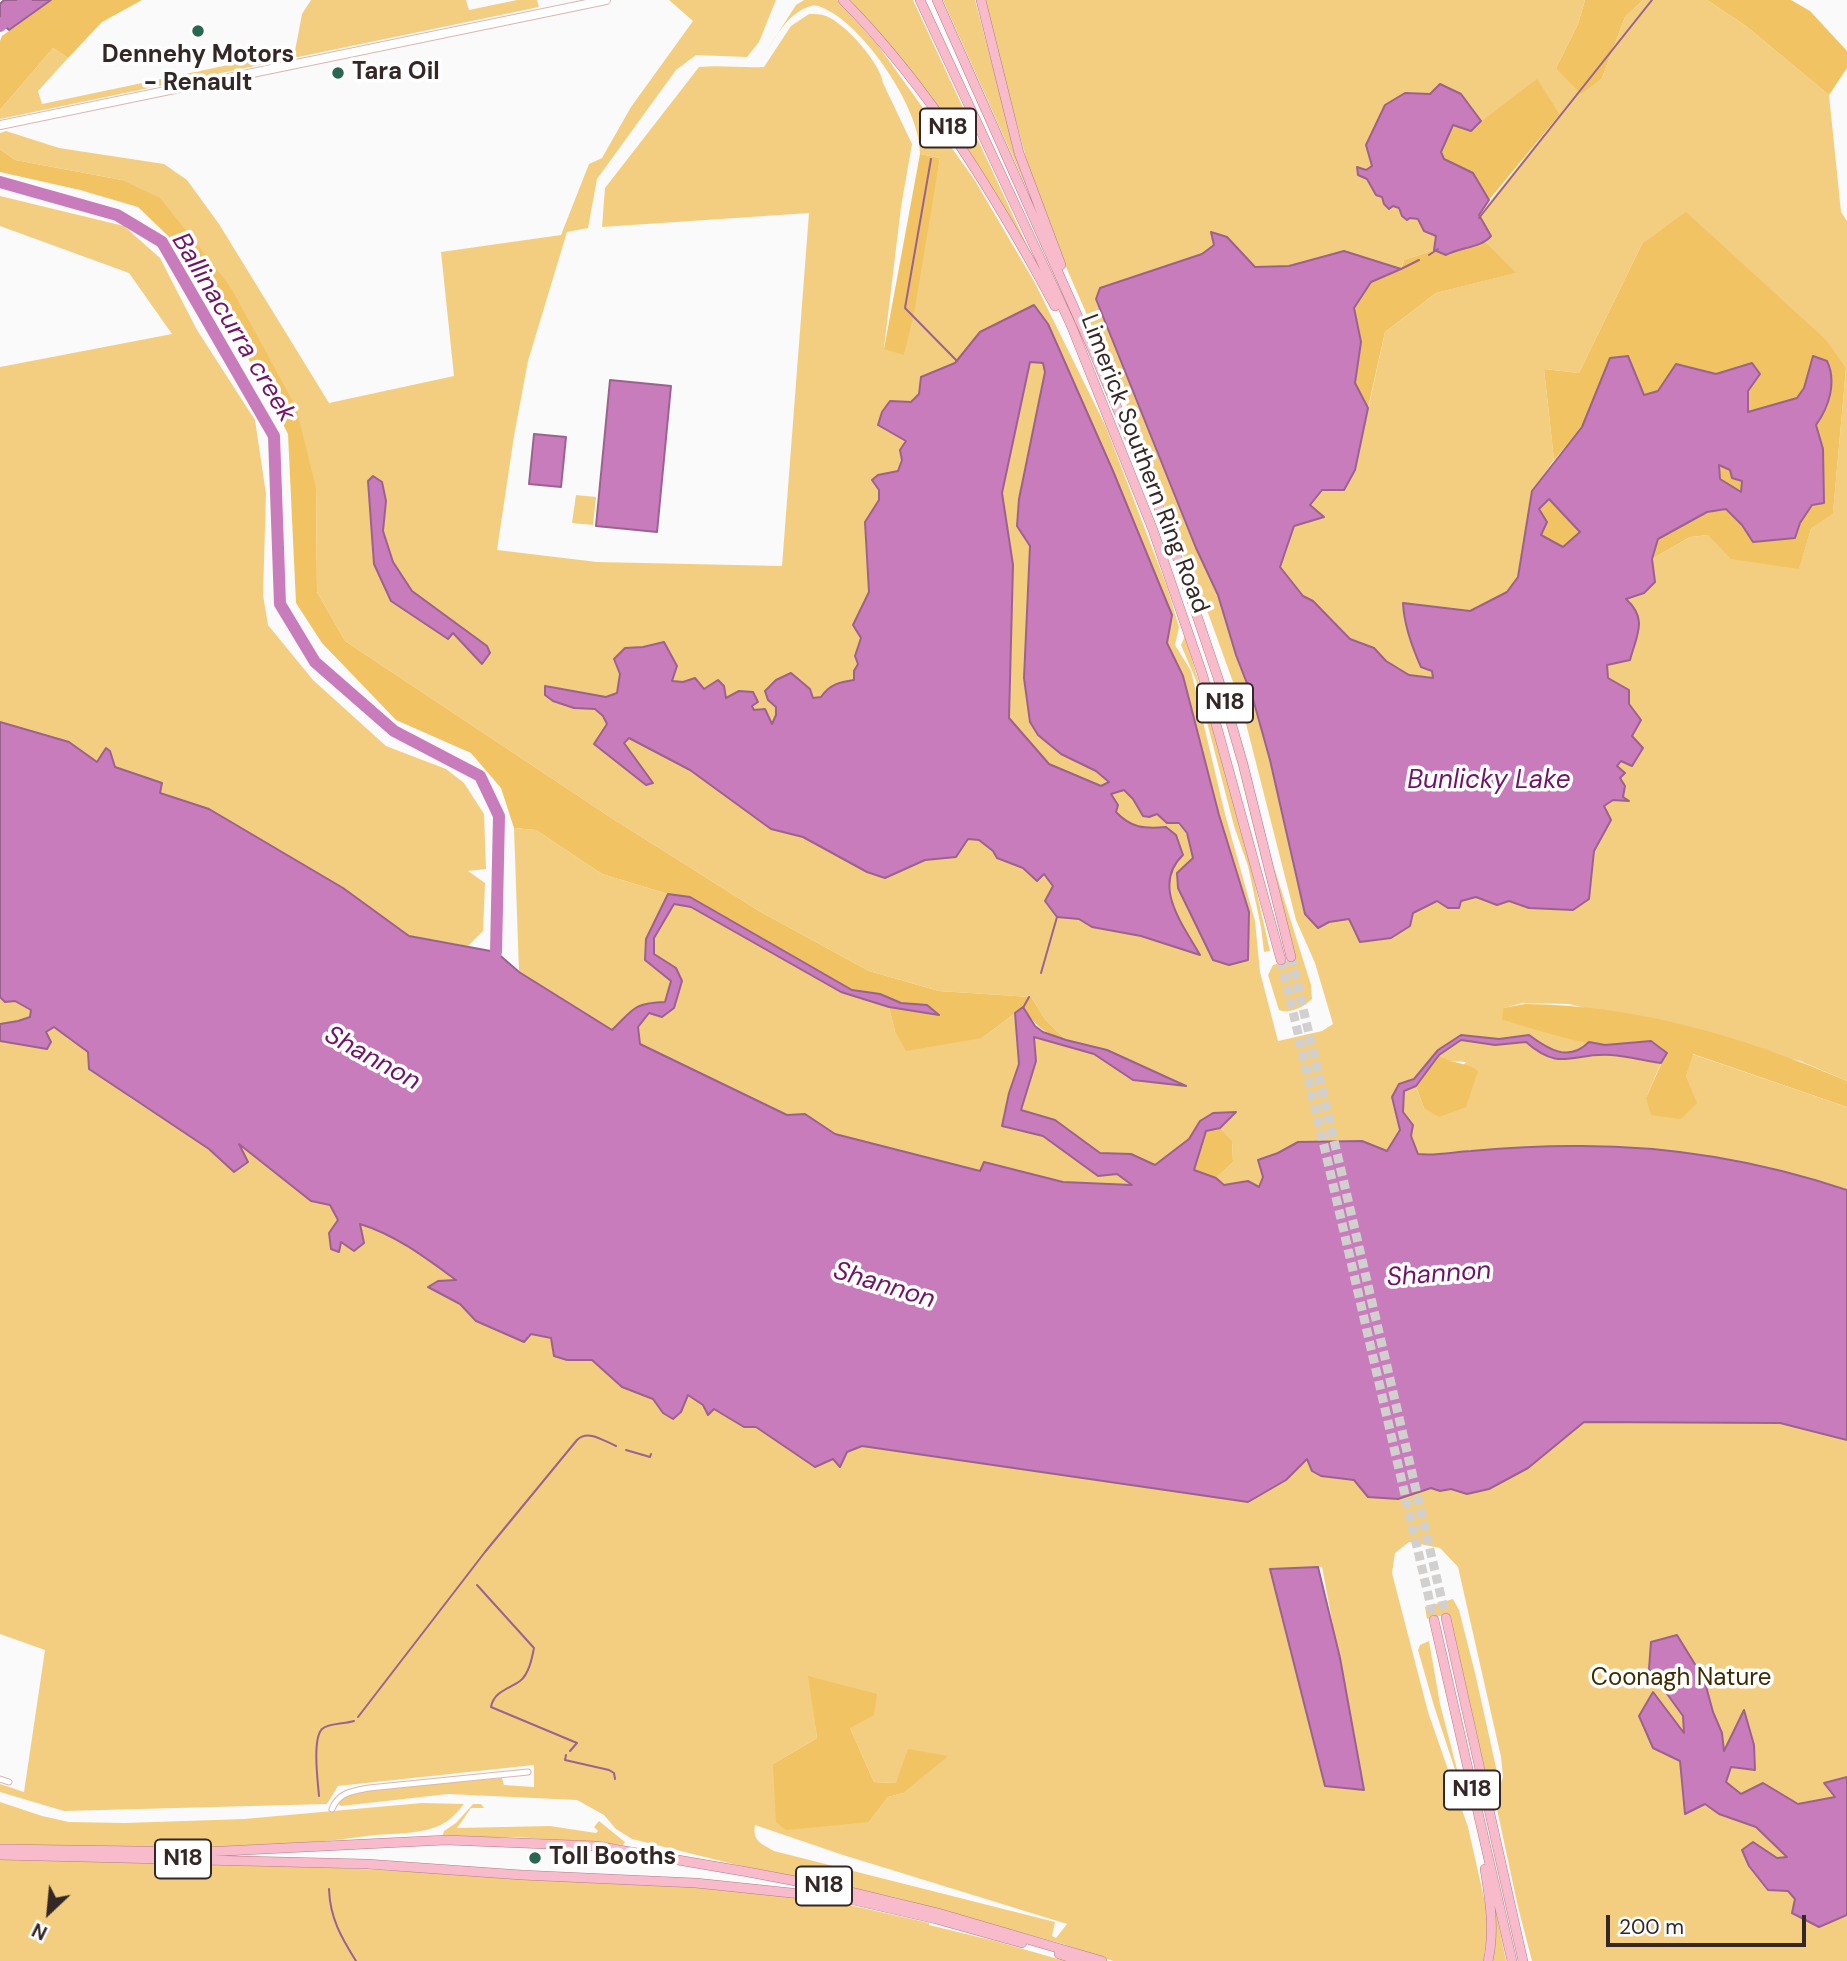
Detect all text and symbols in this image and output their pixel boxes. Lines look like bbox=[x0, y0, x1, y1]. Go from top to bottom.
marker: Dennehy Motors - Renault bbox=[190, 23, 206, 39]
place label: Dennehy Motors - Renault bbox=[102, 42, 294, 98]
place label: Tara Oil bbox=[352, 59, 440, 87]
marker: Tara Oil bbox=[330, 65, 346, 81]
road number: N18 bbox=[920, 108, 976, 148]
water label: Ballinacurra creek bbox=[164, 228, 302, 428]
street label: Limerick Southern Ring Road bbox=[1074, 311, 1214, 617]
road number: N18 bbox=[1197, 684, 1253, 722]
water label: Bunlicky Lake bbox=[1407, 765, 1571, 797]
water label: Shannon bbox=[319, 1020, 425, 1098]
water label: Shannon bbox=[829, 1256, 939, 1316]
water label: Shannon bbox=[1386, 1256, 1492, 1294]
park label: Coonagh Nature bbox=[1591, 1665, 1771, 1693]
road number: N18 bbox=[1444, 1770, 1500, 1810]
road number: N18 bbox=[155, 1840, 211, 1878]
place label: Toll Booths bbox=[549, 1844, 676, 1872]
marker: Toll Booths bbox=[527, 1850, 543, 1866]
road number: N18 bbox=[796, 1867, 852, 1906]
north arrow bbox=[14, 1877, 84, 1947]
scale bar bbox=[1609, 1902, 1808, 1946]
text: 200 m bbox=[1619, 1913, 1684, 1941]
text: N bbox=[28, 1917, 51, 1946]

